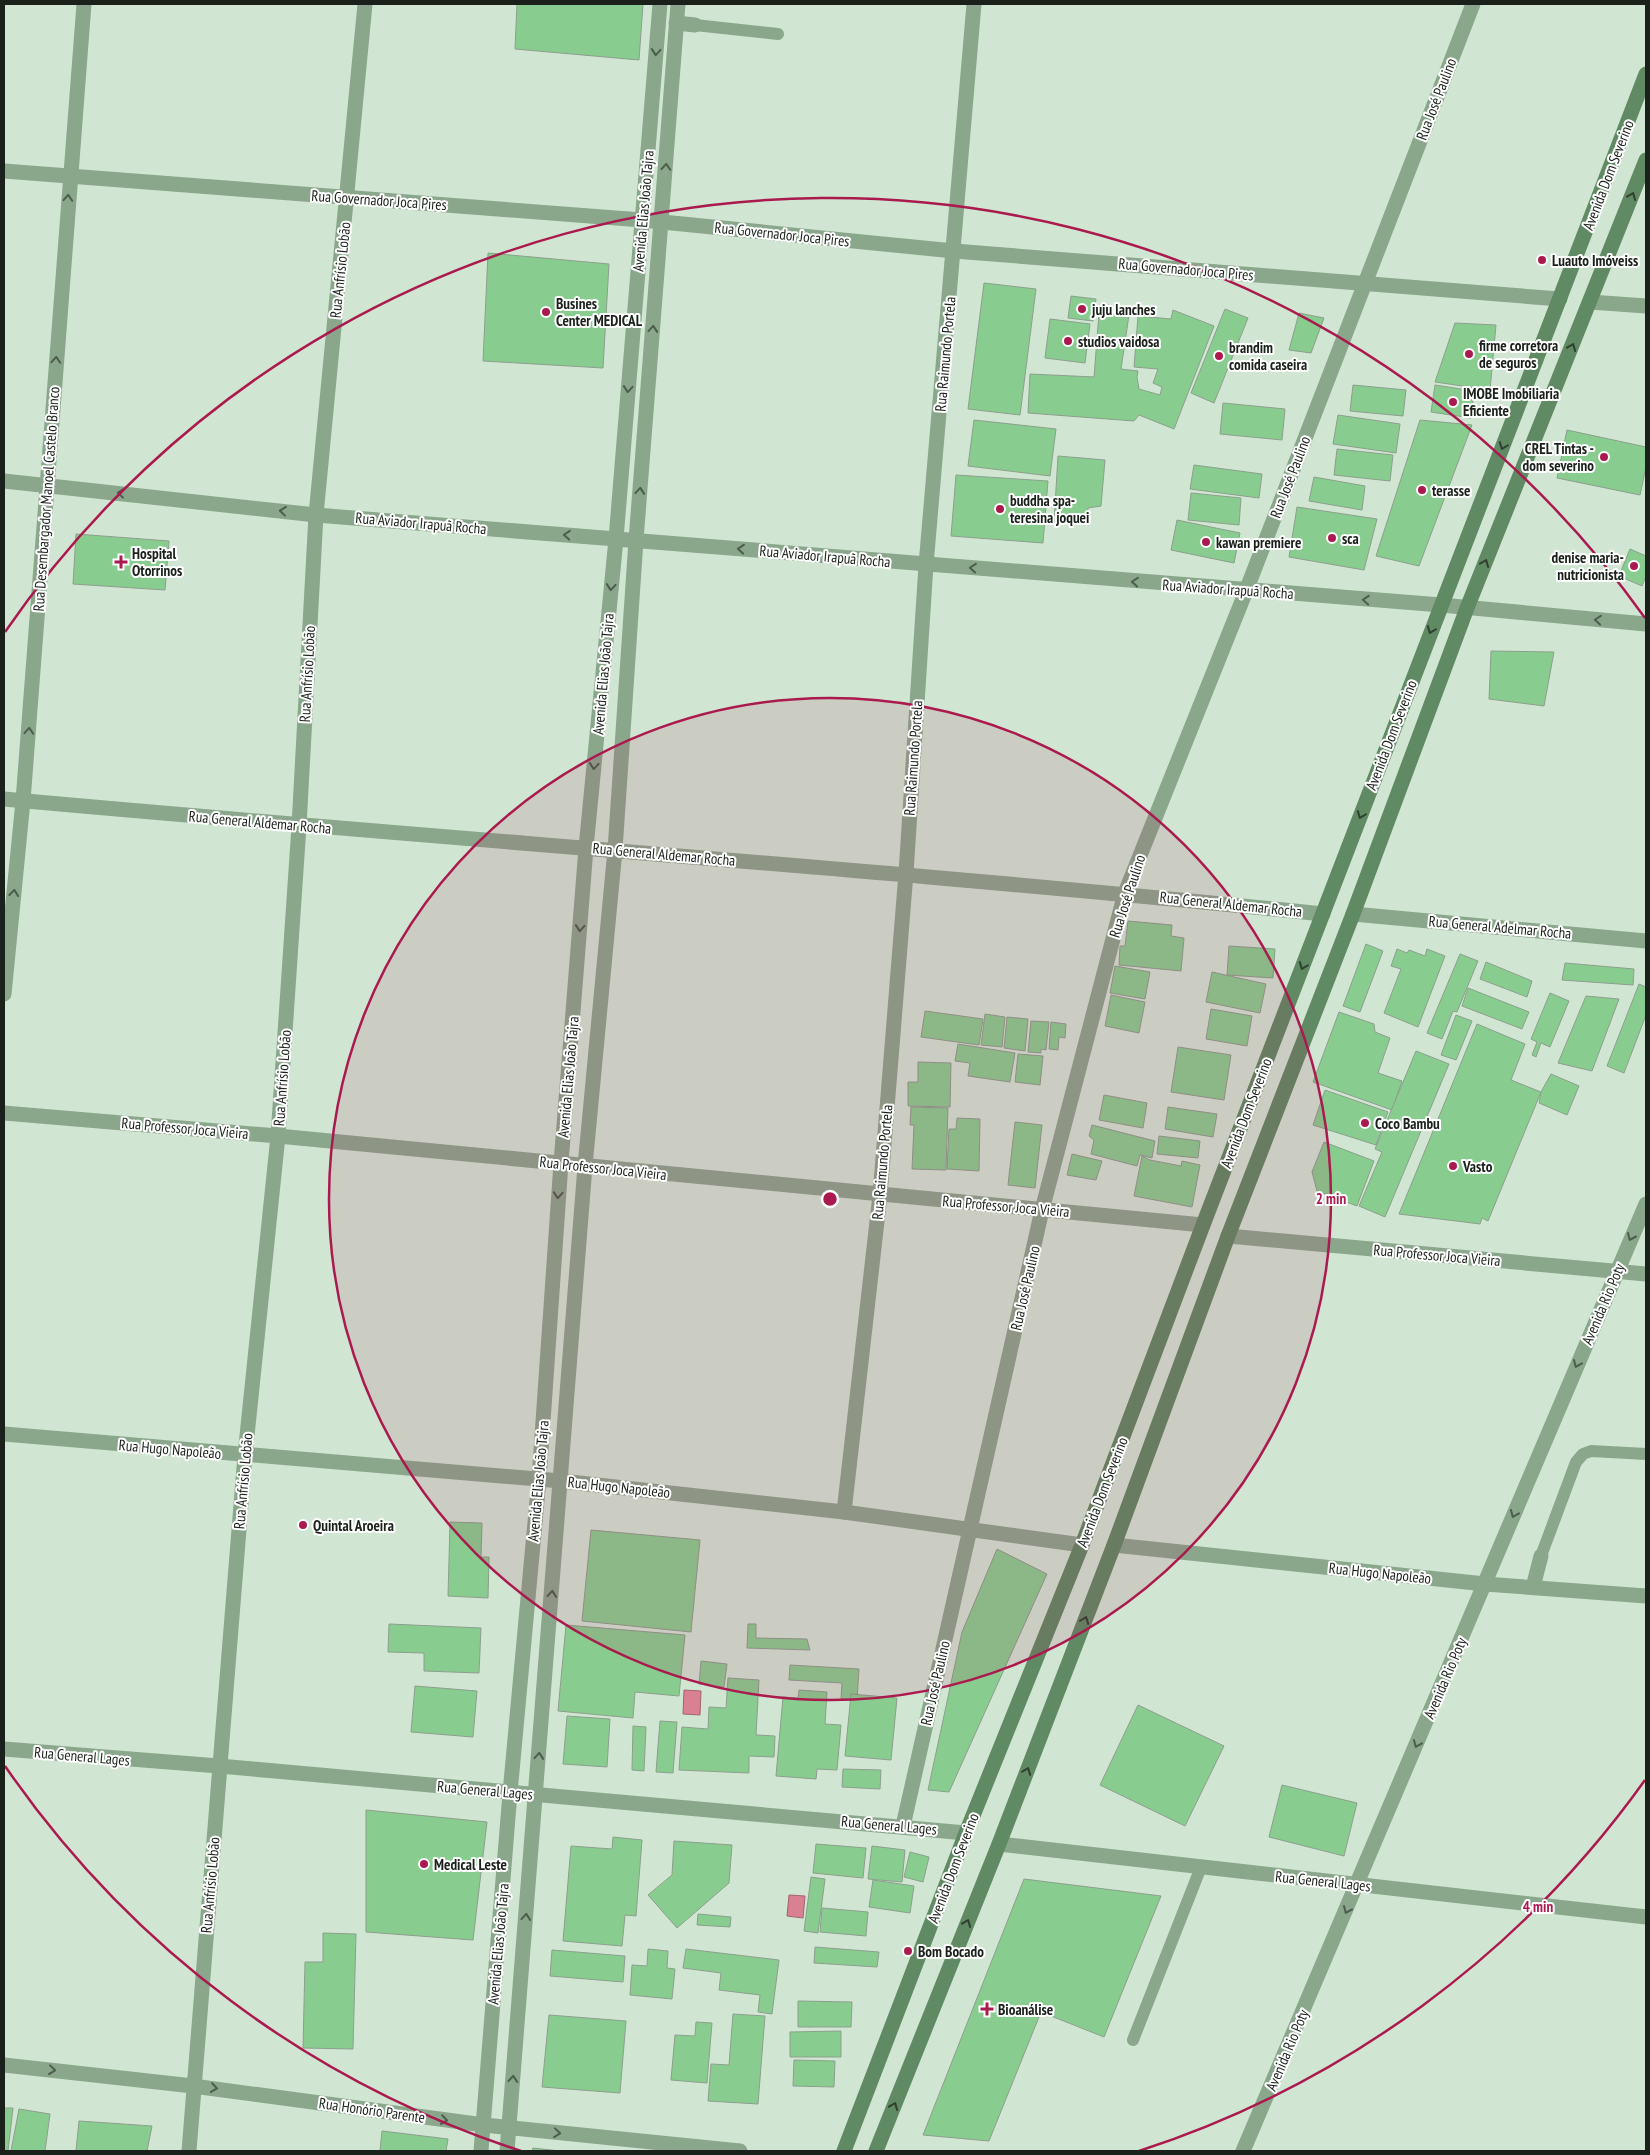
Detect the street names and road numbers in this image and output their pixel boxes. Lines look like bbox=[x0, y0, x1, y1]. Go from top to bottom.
street label: Rua José Paulino bbox=[1412, 55, 1460, 143]
street label: Avenida Dom Severino bbox=[1578, 117, 1638, 233]
street label: Avenida Elias João Tajra bbox=[628, 150, 658, 272]
street label: Rua Governador Joca Pires bbox=[311, 186, 447, 214]
street label: Rua Governador Joca Pires bbox=[714, 217, 850, 251]
street label: Rua Anfrísio Lobão bbox=[326, 221, 354, 319]
street label: Rua Governador Joca Pires bbox=[1118, 254, 1254, 284]
street label: Rua Raimundo Portela bbox=[931, 296, 959, 412]
street label: Rua Desembargador Manoel Castelo Branco bbox=[29, 386, 63, 612]
street label: Rua José Paulino bbox=[1266, 433, 1314, 521]
street label: Rua Aviador Irapuã Rocha bbox=[355, 508, 487, 538]
street label: Rua Aviador Irapuã Rocha bbox=[759, 541, 891, 571]
street label: Rua Aviador Irapuã Rocha bbox=[1162, 575, 1294, 603]
street label: Avenida Elias João Tajra bbox=[588, 613, 618, 735]
street label: Rua Anfrísio Lobão bbox=[295, 625, 319, 723]
street label: Avenida Dom Severino bbox=[1361, 677, 1421, 793]
street label: Rua Raimundo Portela bbox=[900, 700, 926, 816]
street label: Rua General Aldemar Rocha bbox=[188, 806, 332, 838]
street label: Rua General Aldemar Rocha bbox=[592, 838, 736, 870]
street label: Rua José Paulino bbox=[1105, 852, 1149, 940]
street label: Rua General Aldemar Rocha bbox=[1159, 887, 1303, 921]
street label: Rua General Adelmar Rocha bbox=[1428, 911, 1572, 943]
street label: Avenida Elias João Tajra bbox=[553, 1016, 583, 1138]
street label: Rua Anfrísio Lobão bbox=[269, 1029, 295, 1127]
street label: Avenida Dom Severino bbox=[1216, 1055, 1276, 1171]
street label: Rua Raimundo Portela bbox=[868, 1104, 896, 1220]
street label: Rua Professor Joca Vieira bbox=[121, 1113, 249, 1143]
street label: Rua Professor Joca Vieira bbox=[539, 1152, 667, 1184]
street label: Rua Professor Joca Vieira bbox=[942, 1191, 1070, 1221]
street label: Rua Professor Joca Vieira bbox=[1373, 1240, 1501, 1270]
street label: Rua José Paulino bbox=[1006, 1244, 1044, 1332]
street label: Avenida Rio Poty bbox=[1577, 1260, 1629, 1348]
street label: Avenida Elias João Tajra bbox=[523, 1420, 553, 1542]
street label: Rua Anfrísio Lobão bbox=[229, 1432, 257, 1530]
street label: Avenida Dom Severino bbox=[1072, 1434, 1132, 1550]
street label: Rua Hugo Napoleão bbox=[118, 1435, 222, 1463]
street label: Rua Hugo Napoleão bbox=[567, 1472, 671, 1502]
street label: Rua Hugo Napoleão bbox=[1328, 1558, 1432, 1588]
street label: Avenida Rio Poty bbox=[1419, 1634, 1471, 1722]
street label: Rua José Paulino bbox=[916, 1639, 954, 1727]
street label: Rua General Lages bbox=[33, 1742, 131, 1770]
street label: Rua General Lages bbox=[436, 1776, 534, 1804]
street label: Avenida Dom Severino bbox=[923, 1810, 983, 1926]
street label: Rua General Lages bbox=[840, 1811, 938, 1839]
street label: Rua Anfrísio Lobão bbox=[196, 1836, 224, 1934]
street label: Rua General Lages bbox=[1274, 1867, 1372, 1895]
street label: Avenida Elias João Tajra bbox=[483, 1883, 513, 2005]
street label: Avenida Rio Poty bbox=[1261, 2006, 1313, 2094]
street label: Rua Honório Parente bbox=[318, 2093, 426, 2127]

